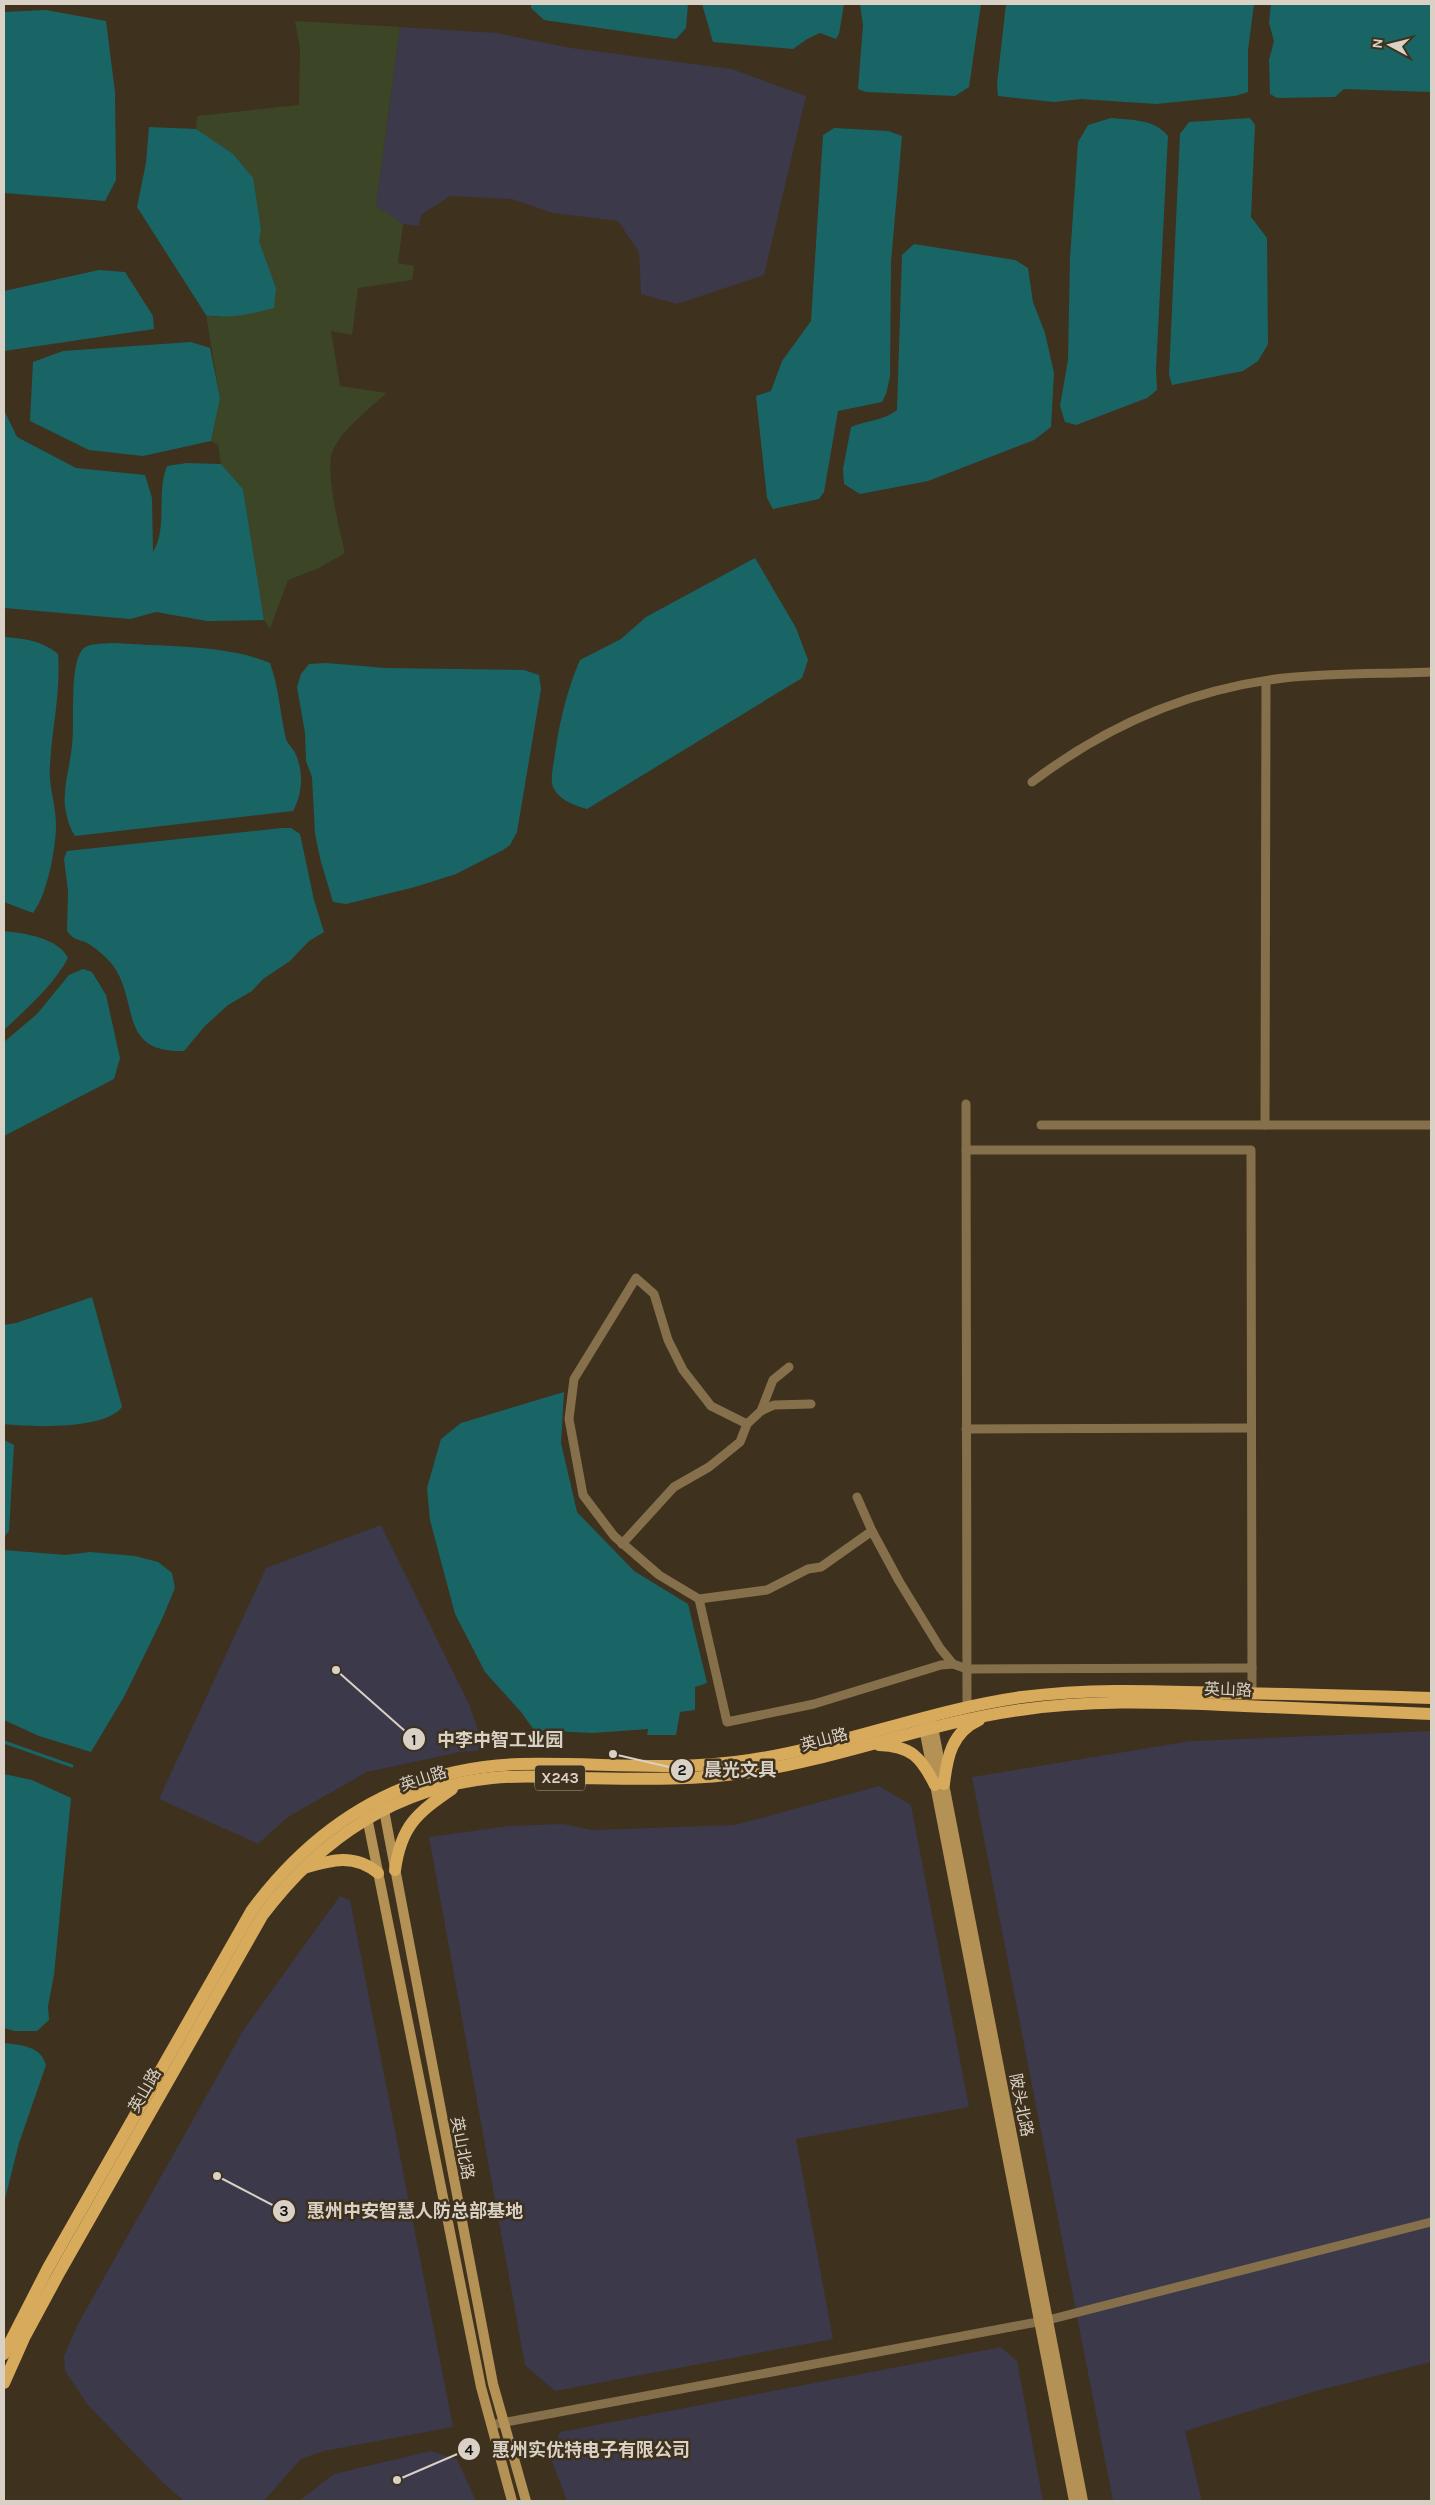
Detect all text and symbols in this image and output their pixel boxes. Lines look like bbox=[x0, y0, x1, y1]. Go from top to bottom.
north arrow bbox=[1365, 20, 1415, 70]
text: N bbox=[1369, 37, 1387, 49]
street label: 英山路 bbox=[1204, 1679, 1252, 1700]
callout: 中李中智工业园 bbox=[402, 1723, 573, 1756]
street label: 英山路 bbox=[798, 1724, 850, 1755]
text: 中李中智工业园 bbox=[437, 1729, 563, 1751]
text: 1 bbox=[411, 1731, 417, 1749]
callout: 晨光文具 bbox=[669, 1753, 786, 1786]
text: 晨光文具 bbox=[704, 1759, 776, 1781]
text: 2 bbox=[677, 1761, 687, 1779]
street label: 英山路 bbox=[397, 1762, 449, 1795]
road number: X243 bbox=[535, 1766, 585, 1790]
street label: 英山路 bbox=[124, 2065, 165, 2116]
street label: 陂头北路 bbox=[1006, 2072, 1037, 2138]
street label: 英山北路 bbox=[447, 2115, 478, 2181]
callout: 惠州中安智慧人防总部基地 bbox=[272, 2194, 533, 2227]
text: 惠州中安智慧人防总部基地 bbox=[307, 2200, 523, 2222]
text: 3 bbox=[279, 2202, 289, 2220]
callout: 惠州实优特电子有限公司 bbox=[457, 2433, 700, 2466]
text: 惠州实优特电子有限公司 bbox=[492, 2439, 690, 2461]
text: 4 bbox=[465, 2441, 474, 2459]

